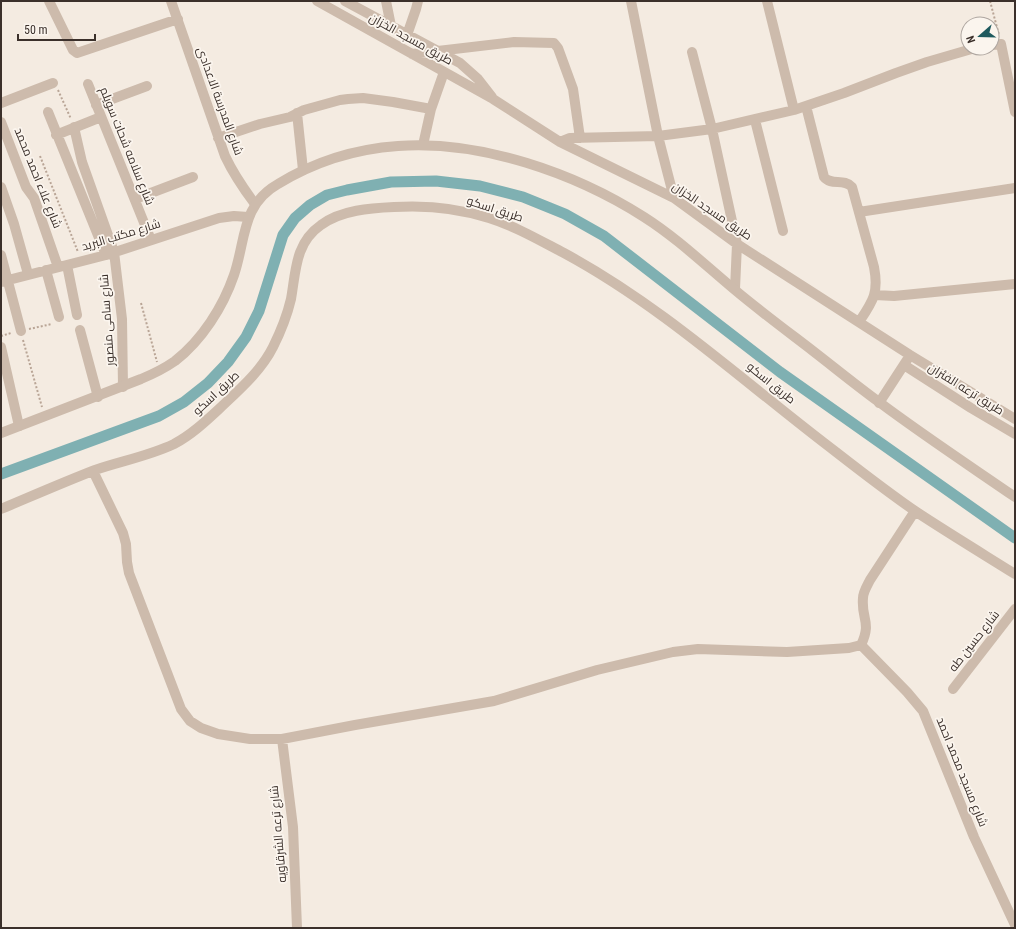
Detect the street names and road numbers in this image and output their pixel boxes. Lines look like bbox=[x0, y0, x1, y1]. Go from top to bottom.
street label: طريق مسجد الخزان bbox=[367, 10, 455, 68]
street label: شارع المدرسة الاعدادى bbox=[193, 45, 246, 157]
street label: شارع سلامه شحات سويلم bbox=[96, 85, 157, 207]
street label: شارع علاء احمد محمد bbox=[11, 126, 65, 231]
street label: طريق مسجد الخزان bbox=[669, 179, 755, 243]
street label: طريق اسكو bbox=[465, 193, 525, 225]
street label: شارع مكتب البريد bbox=[80, 216, 163, 255]
street label: شارع سامى منصور bbox=[97, 273, 118, 367]
street label: طريق اسكو bbox=[744, 359, 798, 407]
street label: طريق ترعه الفئران bbox=[926, 360, 1006, 418]
street label: طريق اسكو bbox=[190, 368, 242, 418]
street label: شارع حسين طه bbox=[946, 608, 1003, 675]
street label: شارع مسجد محمد احمد bbox=[933, 715, 990, 829]
street label: شارع ترعه الشرقاويه bbox=[267, 785, 290, 883]

